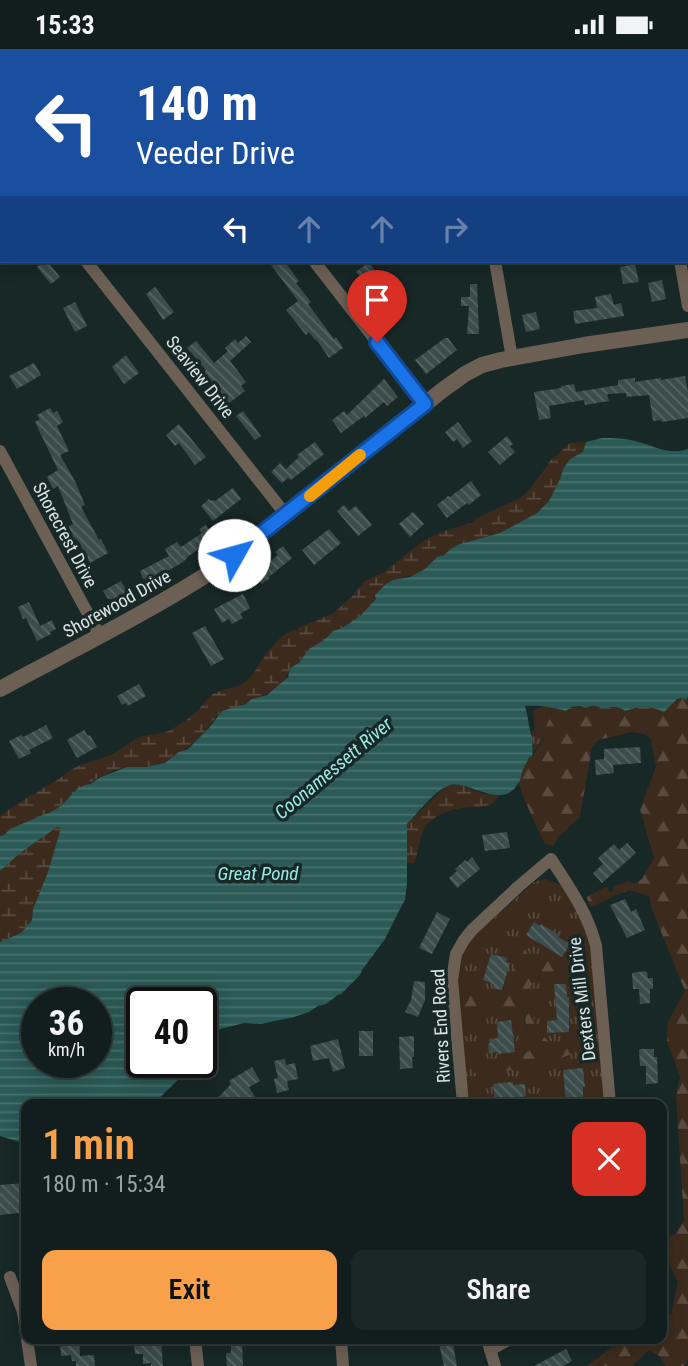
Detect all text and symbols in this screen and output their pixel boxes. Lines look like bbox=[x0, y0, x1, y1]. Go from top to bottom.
text: 15:33 bbox=[35, 10, 95, 40]
text: 140 m bbox=[136, 75, 258, 132]
icon: left bbox=[21, 77, 112, 168]
text: Veeder Drive bbox=[136, 134, 295, 172]
icon: left bbox=[217, 210, 255, 248]
icon: ahead bbox=[290, 210, 328, 248]
icon: ahead bbox=[363, 210, 401, 248]
icon: right bbox=[436, 210, 474, 248]
pin bbox=[347, 270, 407, 342]
icon: arrive bbox=[358, 281, 396, 319]
street label: Seaview Drive bbox=[162, 332, 239, 422]
street label: Shorecrest Drive bbox=[29, 478, 102, 591]
position arrow bbox=[197, 518, 271, 592]
street label: Shorewood Drive bbox=[59, 565, 174, 642]
water label: Coonamessett River bbox=[270, 712, 397, 824]
water label: Great Pond bbox=[218, 862, 299, 885]
street label: Dexters Mill Drive bbox=[564, 936, 599, 1062]
street label: Rivers End Road bbox=[427, 968, 454, 1084]
speed limit sign: 40 bbox=[126, 987, 217, 1078]
text: 36 bbox=[49, 1003, 84, 1044]
text: km/h bbox=[48, 1039, 85, 1060]
text: 1 min bbox=[42, 1120, 135, 1169]
button: close bbox=[572, 1122, 646, 1196]
text: 180 m · 15:34 bbox=[42, 1171, 166, 1198]
button: Exit bbox=[42, 1250, 337, 1330]
button: Share bbox=[351, 1250, 646, 1330]

